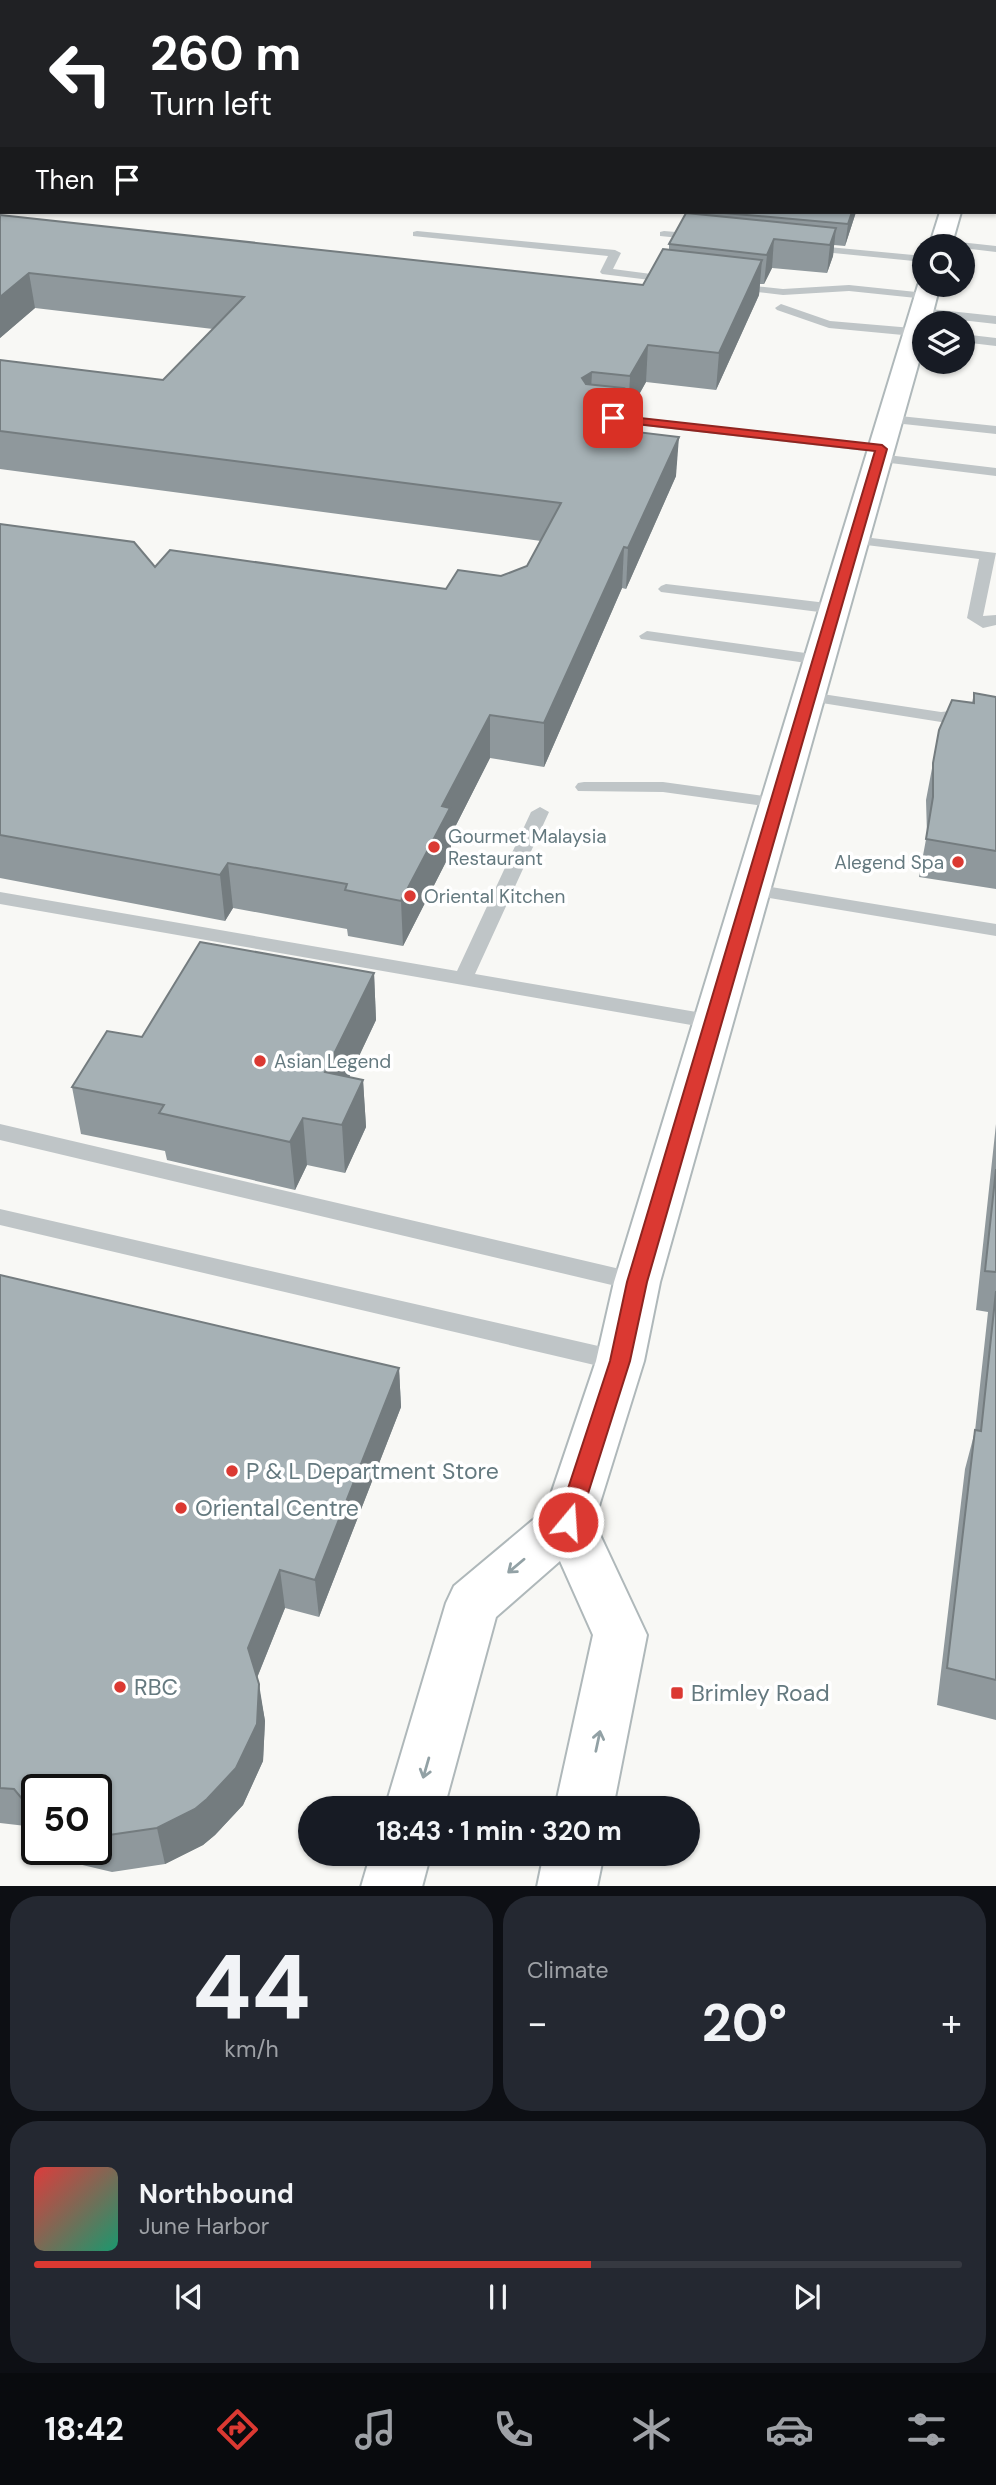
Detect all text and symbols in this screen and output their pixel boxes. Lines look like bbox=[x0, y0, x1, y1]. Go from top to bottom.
text: 260 m bbox=[150, 21, 301, 85]
icon: left bbox=[35, 28, 126, 119]
text: Turn left bbox=[150, 83, 272, 125]
icon: arrive bbox=[108, 161, 146, 199]
text: Then bbox=[35, 163, 94, 197]
map controls bbox=[912, 234, 975, 374]
button: search bbox=[912, 234, 975, 297]
button: layers bbox=[912, 311, 975, 374]
pin bbox=[583, 388, 643, 448]
icon: arrive bbox=[594, 399, 632, 437]
place label: Gourmet Malaysia Restaurant bbox=[448, 824, 607, 871]
marker: Gourmet Malaysia Restaurant bbox=[426, 839, 442, 855]
place label: Alegend Spa bbox=[834, 850, 944, 875]
marker: Alegend Spa bbox=[950, 854, 966, 870]
place label: Oriental Kitchen bbox=[424, 884, 565, 909]
marker: Oriental Kitchen bbox=[402, 888, 418, 904]
place label: Asian Legend bbox=[274, 1049, 391, 1074]
marker: Asian Legend bbox=[252, 1053, 268, 1069]
place label: P & L Department Store bbox=[246, 1456, 499, 1486]
marker: P & L Department Store bbox=[224, 1463, 240, 1479]
position arrow bbox=[531, 1485, 605, 1559]
place label: Oriental Centre bbox=[195, 1493, 359, 1523]
marker: Oriental Centre bbox=[173, 1500, 189, 1516]
one-way arrow bbox=[507, 1558, 525, 1574]
place label: RBC bbox=[134, 1672, 178, 1702]
place label: Brimley Road bbox=[691, 1678, 830, 1708]
marker: RBC bbox=[112, 1679, 128, 1695]
marker: Brimley Road bbox=[669, 1685, 685, 1701]
one-way arrow bbox=[591, 1730, 605, 1753]
one-way arrow bbox=[418, 1756, 431, 1778]
speed limit sign: 50 bbox=[21, 1774, 112, 1865]
text: 18:43 · 1 min · 320 m bbox=[376, 1814, 622, 1848]
text: 44 bbox=[192, 1929, 311, 2047]
text: Climate bbox=[527, 1955, 609, 1985]
text: 20° bbox=[702, 1989, 787, 2057]
text: − bbox=[527, 1998, 548, 2048]
text: + bbox=[941, 1998, 962, 2048]
text: km/h bbox=[224, 2034, 279, 2064]
text: Northbound bbox=[139, 2177, 294, 2211]
text: June Harbor bbox=[139, 2211, 269, 2241]
icon: previous bbox=[170, 2278, 208, 2316]
icon: pause bbox=[479, 2278, 517, 2316]
icon: next bbox=[788, 2278, 826, 2316]
icon: directions bbox=[213, 2405, 262, 2454]
icon: music bbox=[351, 2405, 400, 2454]
icon: phone bbox=[489, 2405, 538, 2454]
icon: climate bbox=[627, 2405, 676, 2454]
icon: car bbox=[765, 2405, 814, 2454]
icon: filters bbox=[902, 2405, 951, 2454]
text: 18:42 bbox=[44, 2408, 124, 2450]

